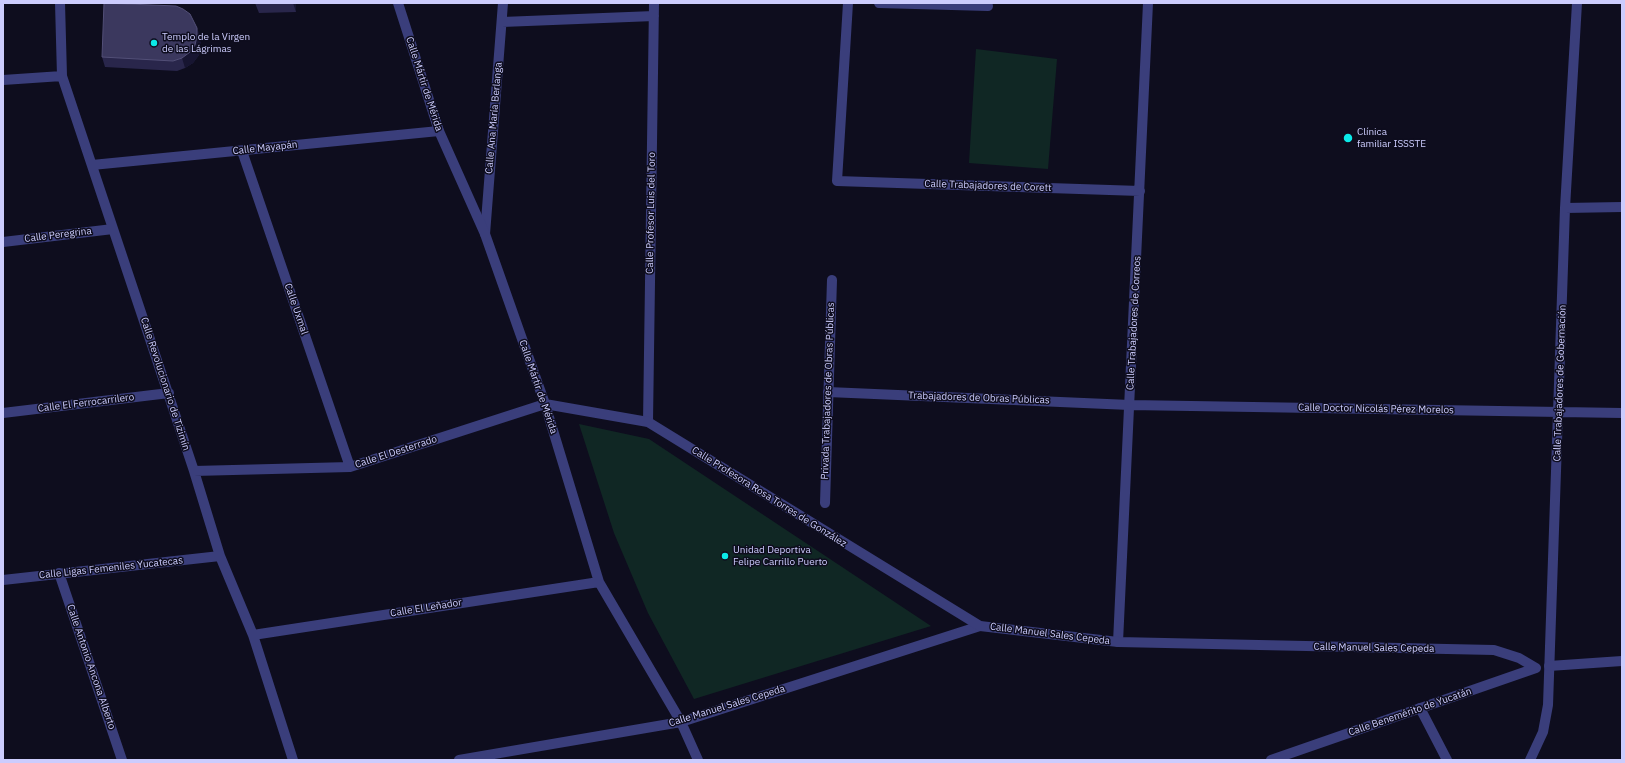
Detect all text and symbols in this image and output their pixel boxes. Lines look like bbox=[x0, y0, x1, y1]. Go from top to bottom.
place label: Templo de la Virgen de las Lágrimas bbox=[162, 31, 250, 54]
street label: Calle Mártir de Mérida bbox=[403, 35, 445, 133]
marker: Templo de la Virgen de las Lágrimas bbox=[149, 38, 159, 48]
street label: Calle Ana María Berlanga bbox=[483, 62, 505, 174]
place label: Clínica familiar ISSSTE bbox=[1357, 126, 1426, 150]
marker: Clínica familiar ISSSTE bbox=[1342, 132, 1354, 144]
street label: Calle Mayapán bbox=[232, 139, 298, 157]
street label: Calle Profesor Luis del Toro bbox=[644, 152, 658, 274]
street label: Calle Trabajadores de Corett bbox=[924, 178, 1052, 194]
street label: Calle Peregrina bbox=[24, 225, 92, 245]
street label: Calle Trabajadores de Correos bbox=[1124, 256, 1144, 390]
street label: Calle Uxmal bbox=[282, 282, 310, 336]
street label: Privada Trabajadores de Obras Públicas bbox=[819, 302, 837, 480]
street label: Calle Trabajadores de Gobernación bbox=[1551, 304, 1569, 462]
street label: Calle Revolucionario de Tizimín bbox=[138, 316, 192, 452]
street label: Calle Mártir de Mérida bbox=[516, 338, 560, 436]
street label: Trabajadores de Obras Públicas bbox=[908, 390, 1050, 406]
street label: Calle El Ferrocarrilero bbox=[37, 391, 135, 415]
street label: Calle Doctor Nicolás Pérez Morelos bbox=[1298, 402, 1454, 416]
street label: Calle El Desterrado bbox=[353, 433, 439, 471]
street label: Calle Profesora Rosa Torres de González bbox=[689, 444, 849, 550]
place label: Unidad Deportiva Felipe Carrillo Puerto bbox=[733, 544, 827, 568]
marker: Unidad Deportiva Felipe Carrillo Puerto bbox=[720, 551, 730, 561]
street label: Calle Ligas Femeniles Yucatecas bbox=[38, 554, 184, 582]
street label: Calle El Leñador bbox=[389, 596, 463, 620]
street label: Calle Antonio Ancona Alberto bbox=[64, 603, 118, 731]
street label: Calle Manuel Sales Cepeda bbox=[989, 621, 1111, 647]
street label: Calle Manuel Sales Cepeda bbox=[1313, 641, 1435, 655]
street label: Calle Manuel Sales Cepeda bbox=[667, 683, 787, 729]
street label: Calle Benemérito de Yucatán bbox=[1347, 685, 1473, 739]

